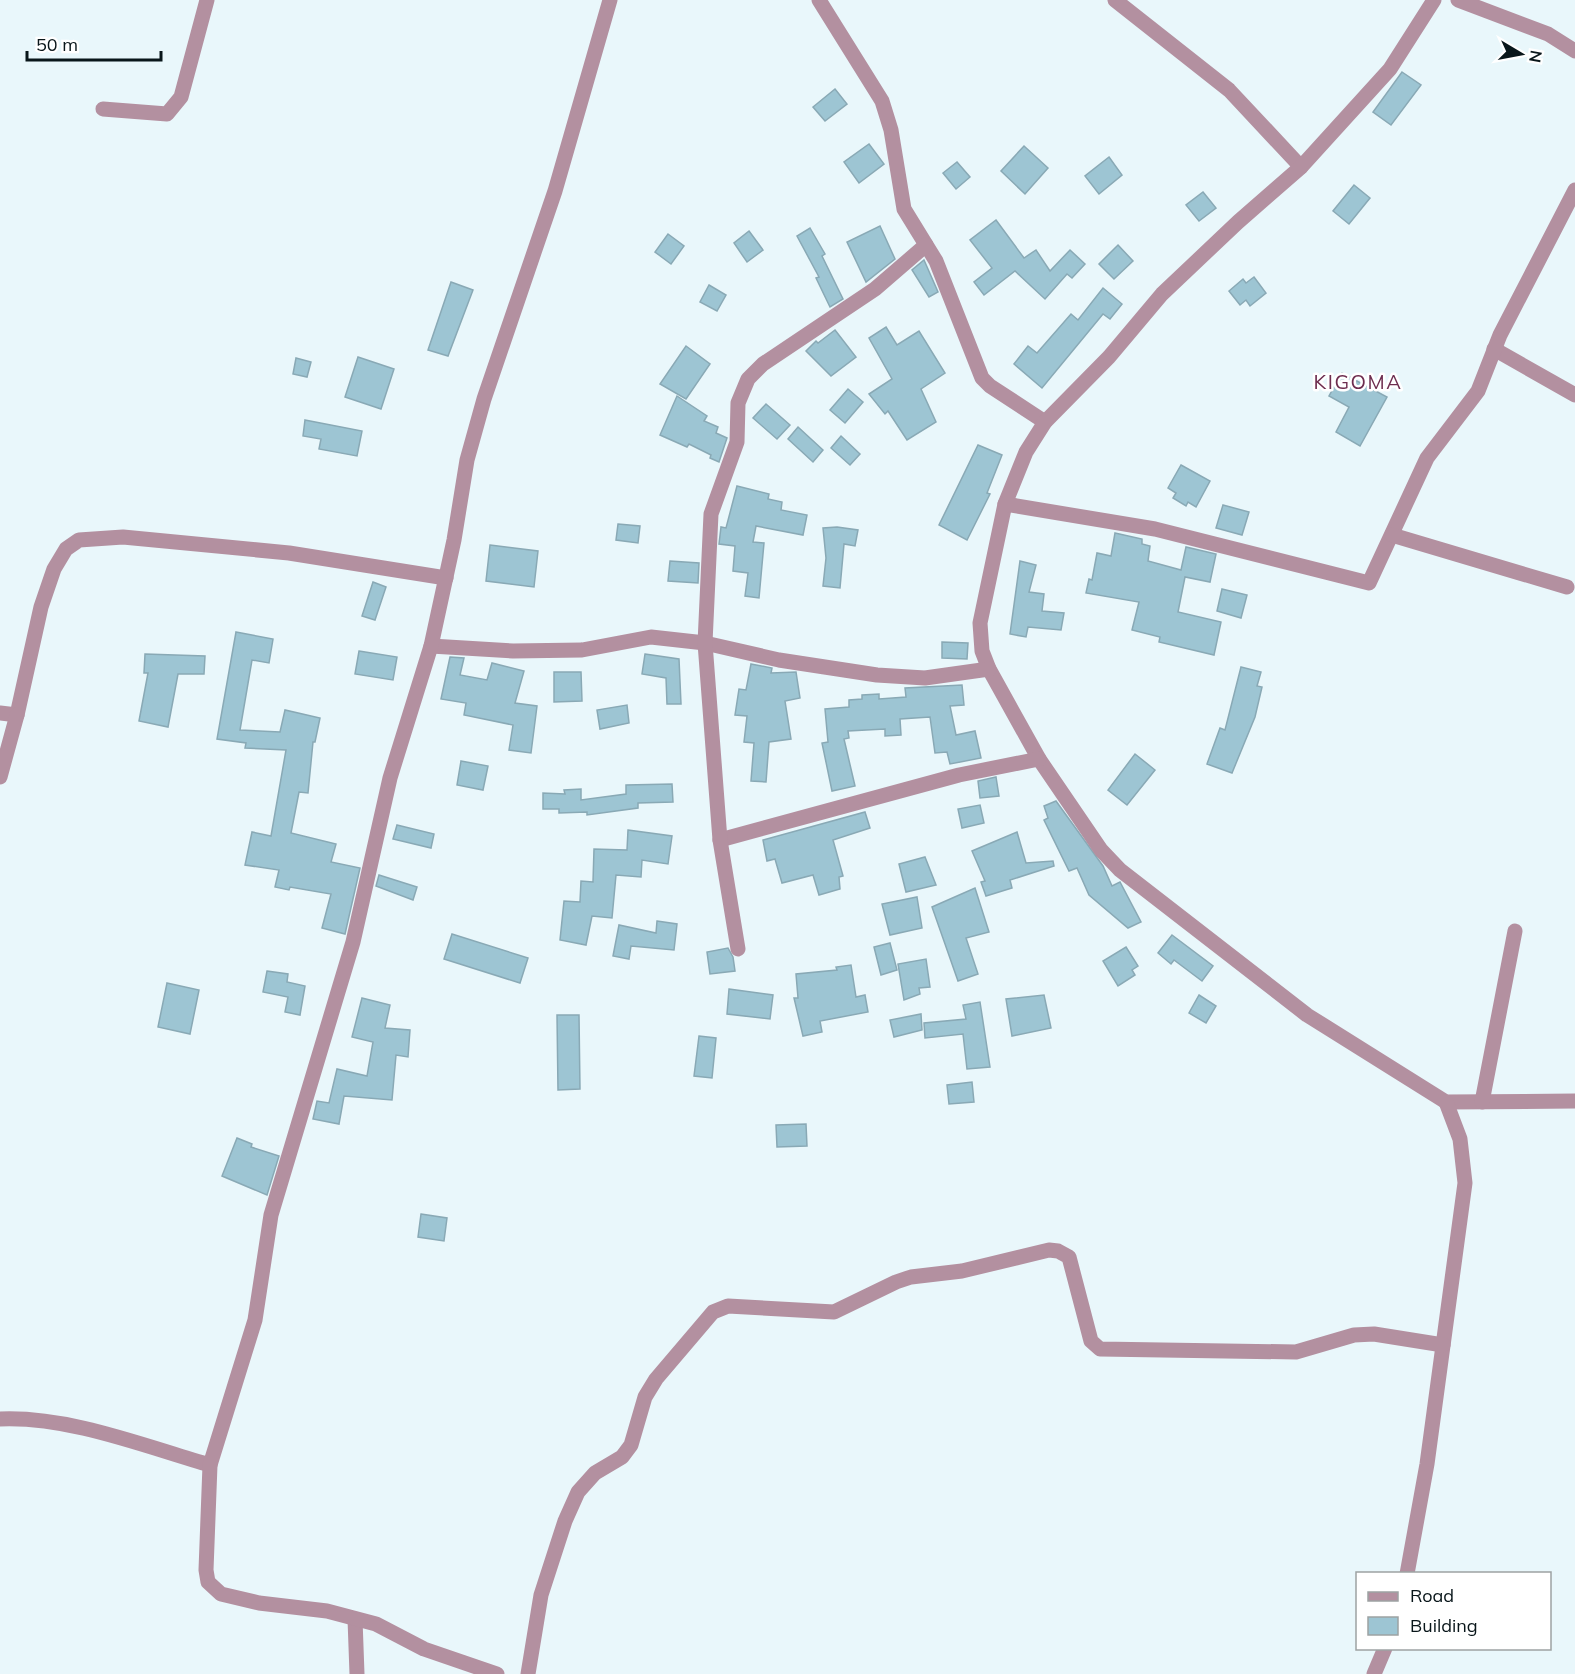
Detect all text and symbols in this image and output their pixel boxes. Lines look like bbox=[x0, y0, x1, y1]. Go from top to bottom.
scale bar bbox=[27, 24, 160, 62]
north arrow bbox=[1491, 24, 1551, 84]
text: 50 m bbox=[36, 33, 78, 56]
text: N bbox=[1525, 49, 1547, 64]
district label: KIGOMA bbox=[1314, 369, 1402, 394]
legend bbox=[1356, 1572, 1551, 1650]
text: Road bbox=[1410, 1584, 1454, 1607]
text: Building bbox=[1410, 1614, 1478, 1637]

